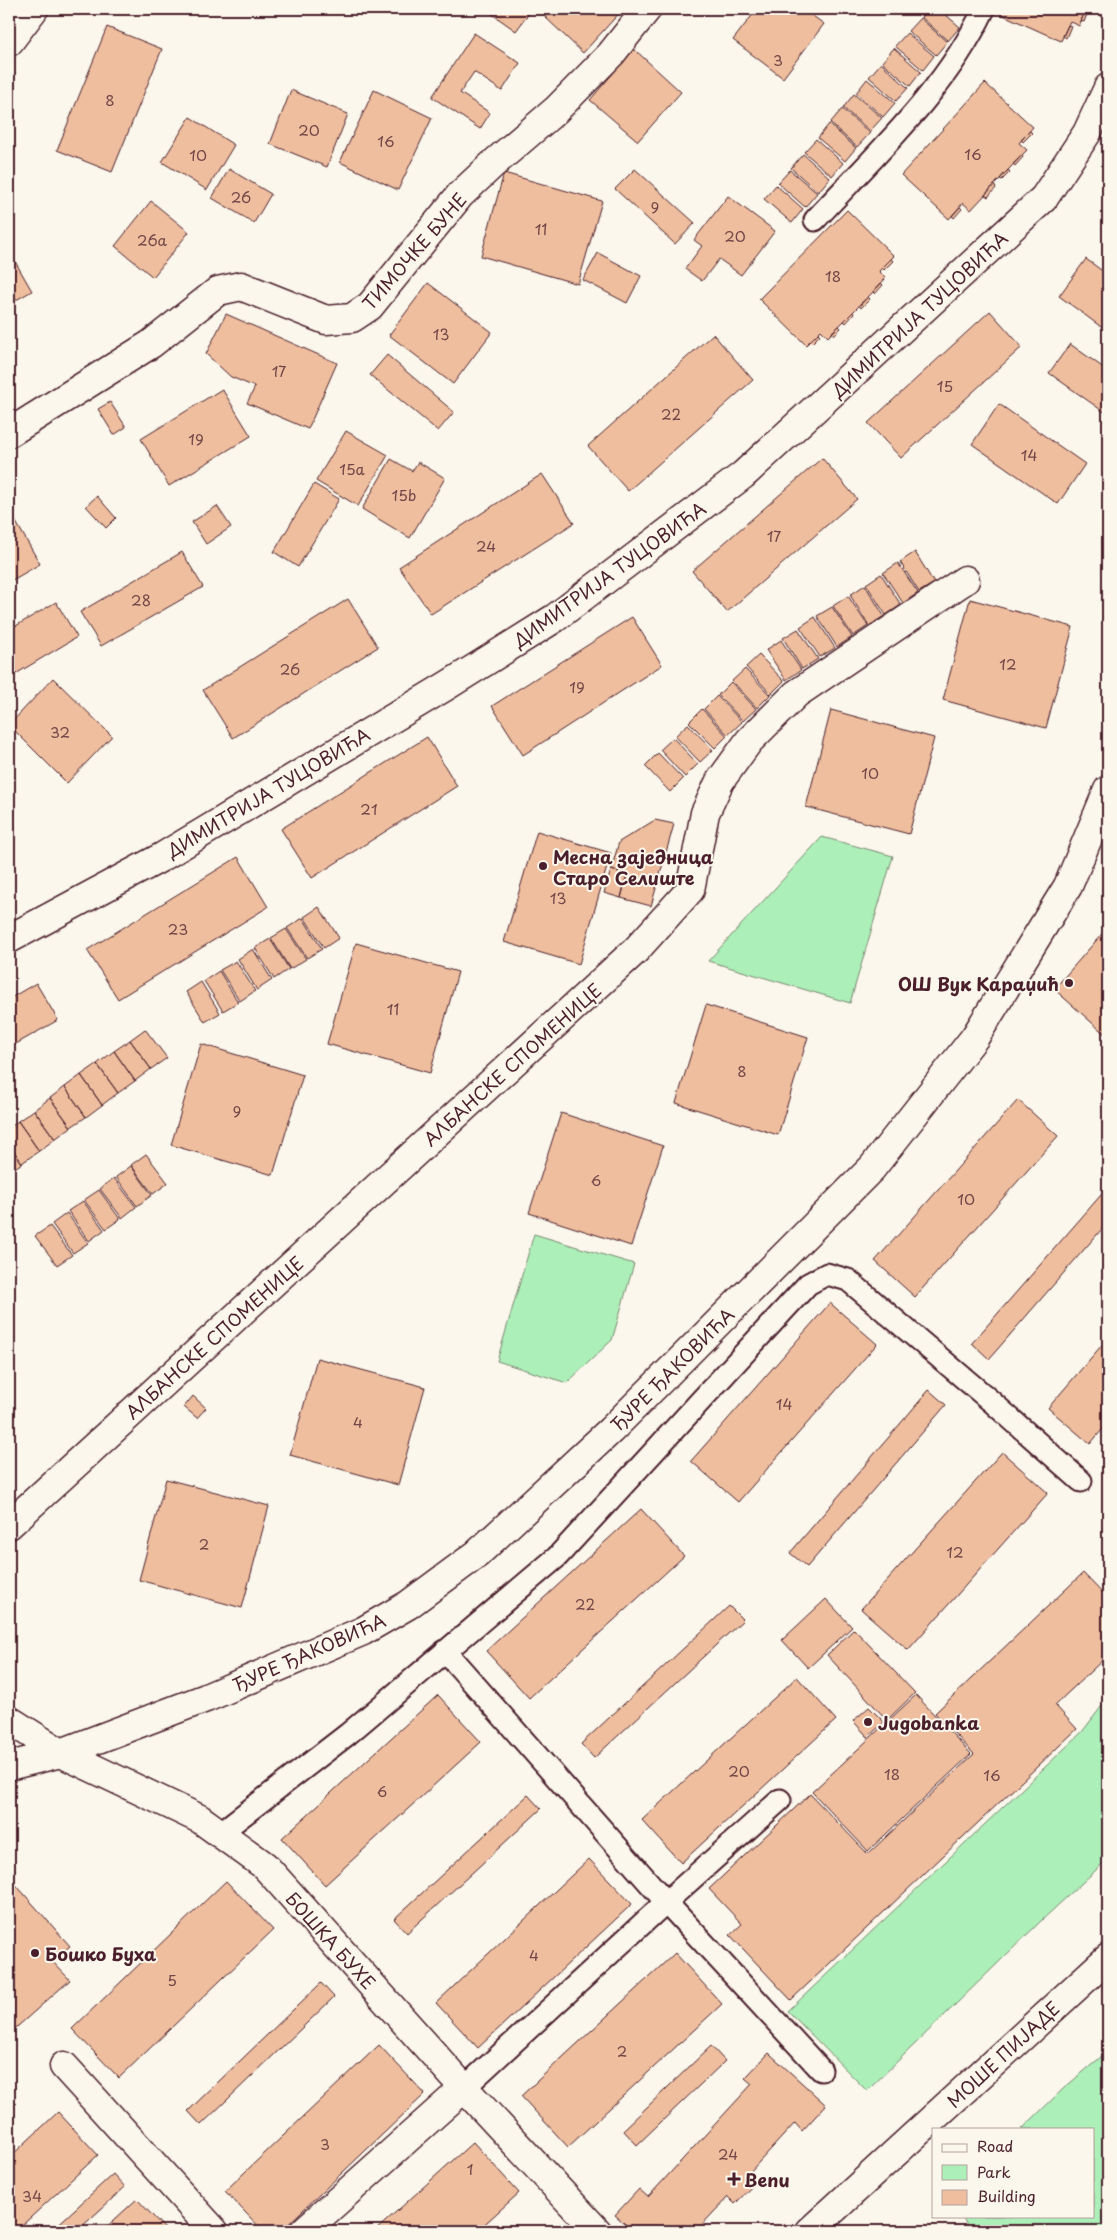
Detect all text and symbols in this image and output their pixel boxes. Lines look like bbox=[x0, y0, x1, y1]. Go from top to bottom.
house number: 3 bbox=[773, 48, 783, 71]
house number: 8 bbox=[105, 88, 115, 111]
house number: 20 bbox=[298, 118, 320, 141]
house number: 16 bbox=[377, 129, 395, 152]
house number: 16 bbox=[964, 142, 982, 165]
house number: 10 bbox=[189, 143, 207, 166]
house number: 26 bbox=[231, 185, 251, 208]
street label: ТИМОЧКЕ БУНЕ bbox=[355, 187, 473, 315]
house number: 9 bbox=[651, 195, 659, 218]
house number: 11 bbox=[535, 217, 547, 240]
house number: 20 bbox=[724, 224, 746, 247]
street label: ДИМИТРИЈА ТУЦОВИЋА bbox=[824, 225, 1013, 404]
house number: 26a bbox=[137, 228, 168, 251]
house number: 18 bbox=[825, 264, 841, 287]
house number: 13 bbox=[433, 322, 449, 345]
house number: 17 bbox=[272, 359, 286, 382]
house number: 15 bbox=[937, 374, 953, 397]
house number: 22 bbox=[661, 402, 681, 425]
house number: 19 bbox=[188, 427, 204, 450]
house number: 14 bbox=[1021, 443, 1037, 466]
house number: 15a bbox=[339, 457, 366, 480]
house number: 15b bbox=[391, 483, 417, 506]
street label: ДИМИТРИЈА ТУЦОВИЋА bbox=[506, 495, 711, 654]
house number: 17 bbox=[767, 524, 781, 547]
house number: 24 bbox=[476, 534, 496, 557]
house number: 28 bbox=[131, 588, 151, 611]
house number: 12 bbox=[999, 652, 1017, 675]
house number: 26 bbox=[280, 657, 300, 680]
house number: 19 bbox=[569, 675, 585, 698]
house number: 32 bbox=[50, 720, 70, 743]
street label: ДИМИТРИЈА ТУЦОВИЋА bbox=[160, 720, 375, 864]
house number: 10 bbox=[861, 761, 879, 784]
house number: 21 bbox=[360, 797, 378, 820]
place label: Месна заједница Старо Селиште bbox=[553, 843, 714, 891]
marker: Месна заједница Старо Селиште bbox=[537, 860, 549, 872]
house number: 13 bbox=[550, 886, 566, 909]
house number: 23 bbox=[168, 917, 188, 940]
place label: ОШ Вук Караџић bbox=[898, 970, 1059, 997]
street label: АЛБАНСКЕ СПОМЕНИЦЕ bbox=[417, 976, 607, 1152]
marker: ОШ Вук Караџић bbox=[1063, 977, 1075, 989]
house number: 11 bbox=[387, 997, 399, 1020]
house number: 8 bbox=[737, 1059, 747, 1082]
house number: 9 bbox=[233, 1099, 241, 1122]
house number: 6 bbox=[591, 1168, 601, 1191]
house number: 10 bbox=[957, 1187, 975, 1210]
street label: АЛБАНСКЕ СПОМЕНИЦЕ bbox=[119, 1249, 309, 1425]
street label: ЂУРЕ ЂАКОВИЋА bbox=[604, 1301, 740, 1437]
house number: 14 bbox=[776, 1392, 792, 1415]
house number: 4 bbox=[353, 1410, 363, 1433]
house number: 2 bbox=[199, 1532, 209, 1555]
house number: 12 bbox=[946, 1540, 964, 1563]
house number: 22 bbox=[575, 1592, 595, 1615]
street label: ЂУРЕ ЂАКОВИЋА bbox=[228, 1606, 390, 1698]
place label: Jugobanka bbox=[878, 1709, 979, 1736]
marker: Jugobanka bbox=[862, 1716, 874, 1728]
house number: 20 bbox=[728, 1759, 750, 1782]
house number: 18 bbox=[884, 1762, 900, 1785]
house number: 16 bbox=[983, 1763, 1001, 1786]
house number: 6 bbox=[377, 1779, 387, 1802]
street label: БОШКА БУХЕ bbox=[280, 1885, 382, 1995]
place label: Бошко Буха bbox=[45, 1940, 157, 1967]
house number: 4 bbox=[529, 1943, 539, 1966]
marker: Бошко Буха bbox=[29, 1947, 41, 1959]
house number: 5 bbox=[167, 1968, 177, 1991]
street label: МОШЕ ПИЈАДЕ bbox=[941, 1994, 1065, 2114]
house number: 2 bbox=[617, 2039, 627, 2062]
legend bbox=[932, 2128, 1094, 2218]
house number: 3 bbox=[320, 2132, 330, 2155]
text: Road bbox=[977, 2134, 1013, 2157]
house number: 24 bbox=[718, 2142, 738, 2165]
house number: 1 bbox=[467, 2157, 473, 2180]
text: Park bbox=[977, 2160, 1011, 2183]
place label: Benu bbox=[744, 2166, 790, 2193]
marker: Benu bbox=[728, 2173, 740, 2185]
house number: 34 bbox=[22, 2184, 42, 2207]
text: Building bbox=[977, 2184, 1036, 2207]

